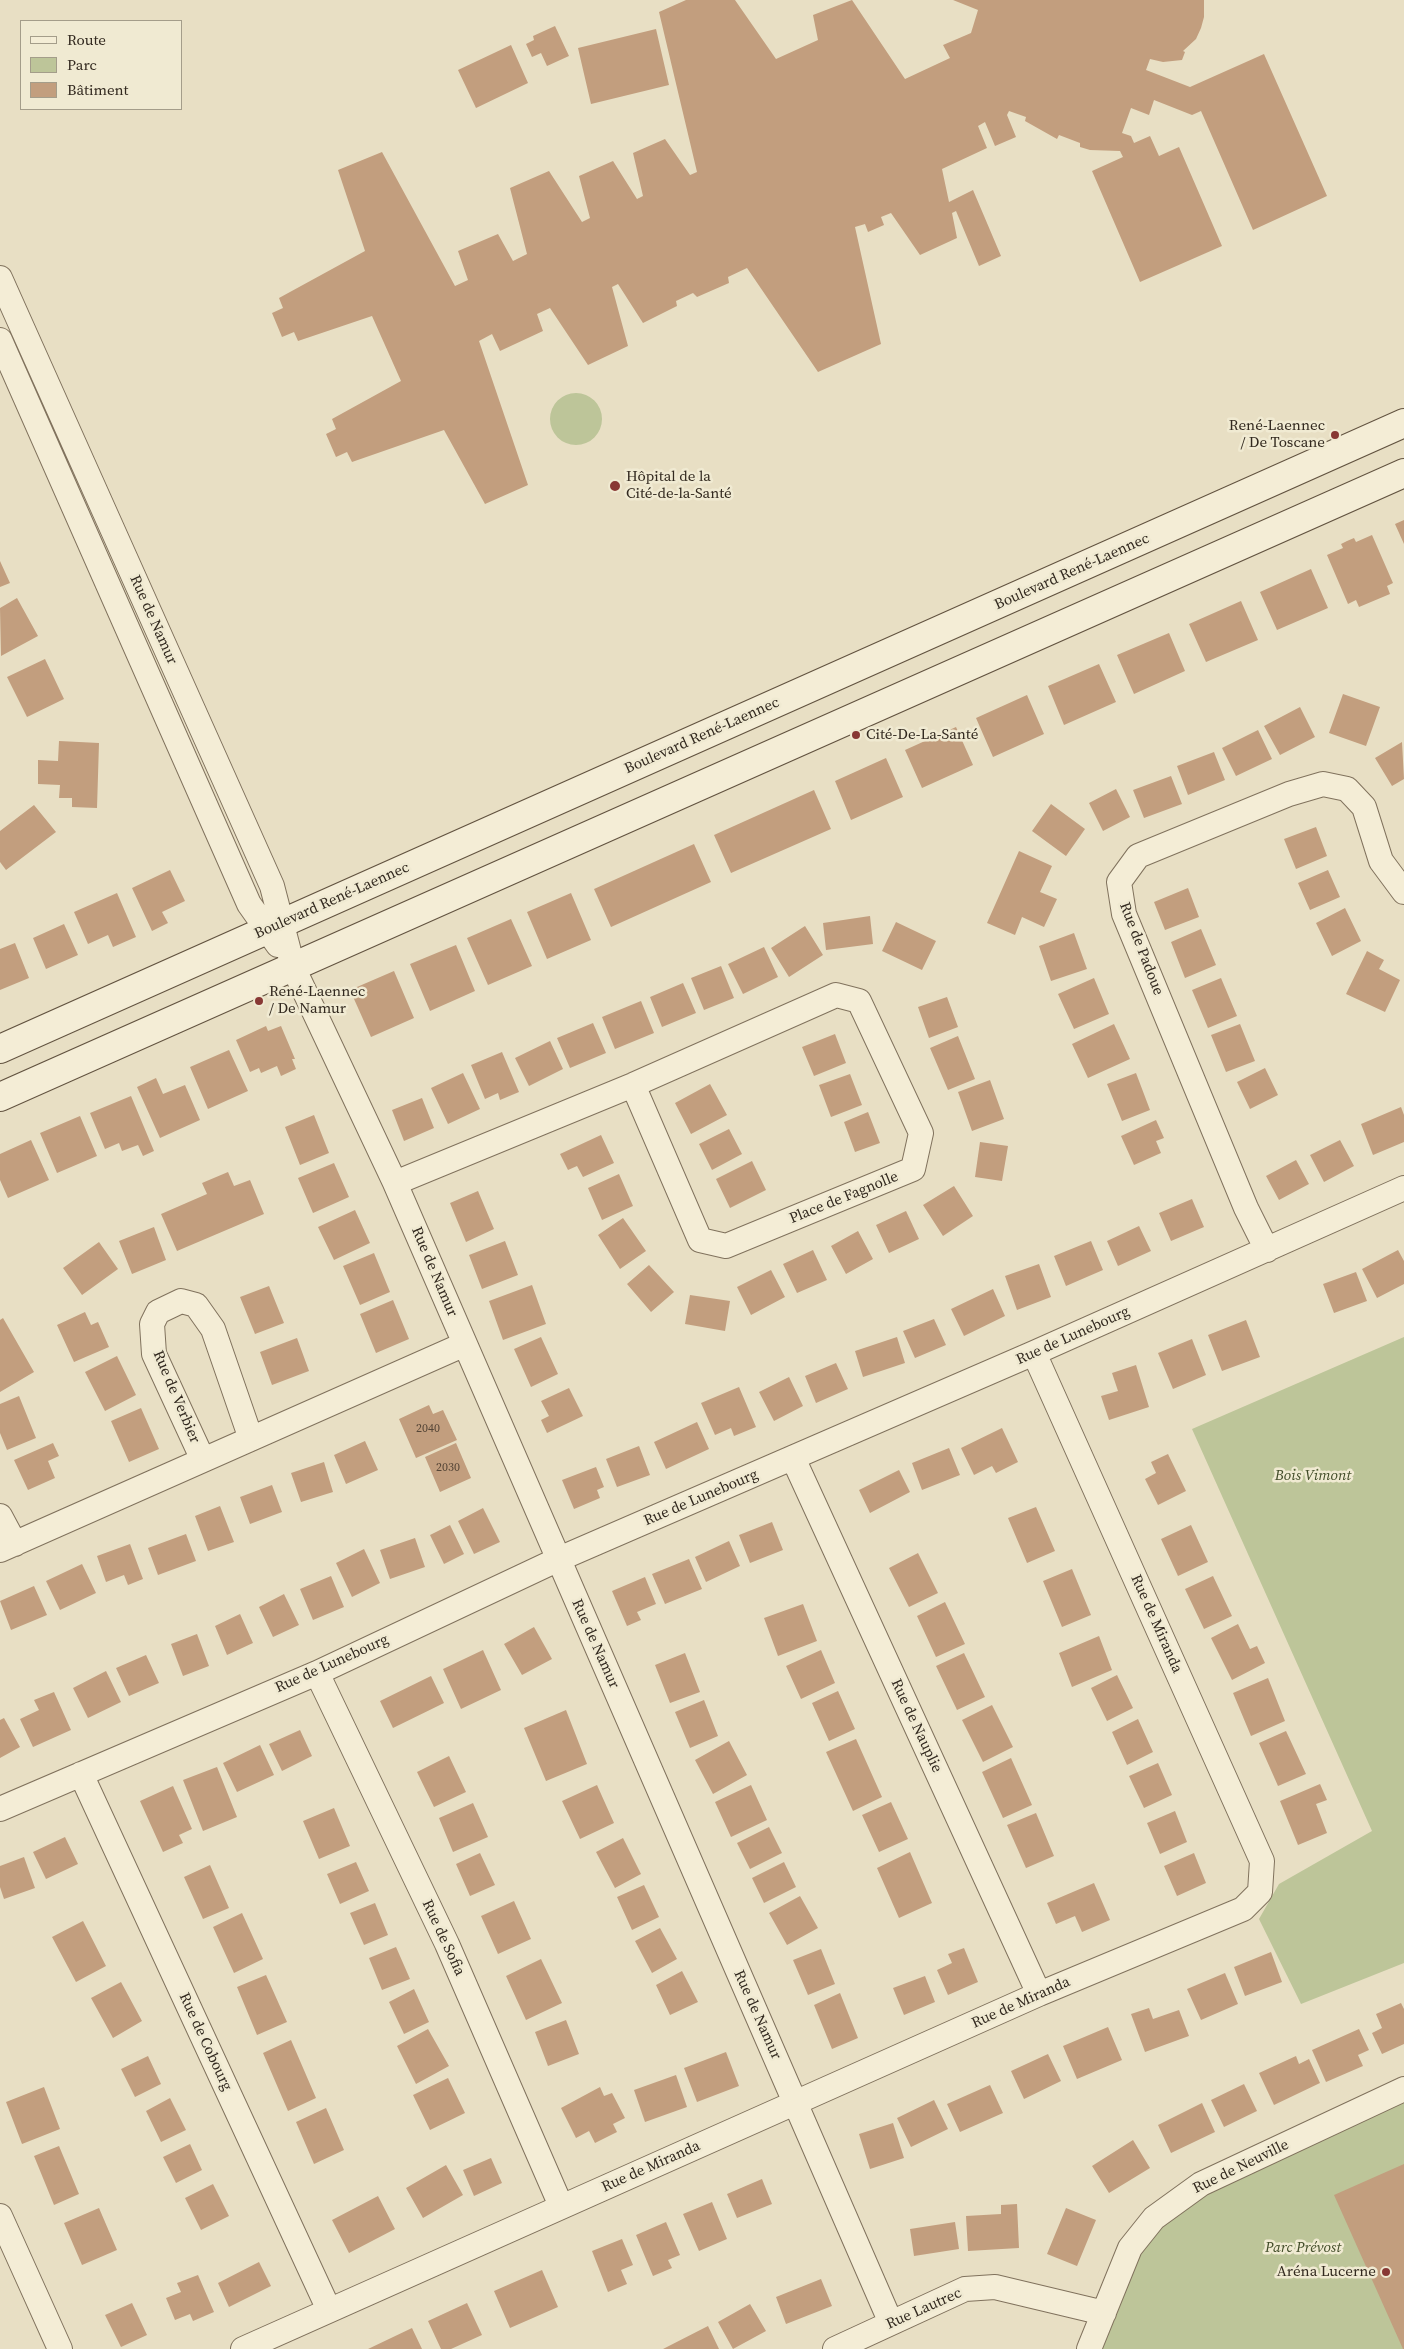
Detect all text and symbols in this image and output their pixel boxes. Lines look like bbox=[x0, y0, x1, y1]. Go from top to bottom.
legend bbox=[20, 20, 182, 110]
text: Route bbox=[67, 29, 106, 50]
text: Parc bbox=[67, 54, 97, 75]
text: Bâtiment bbox=[67, 79, 128, 100]
place label: René-Laennec / De Toscane bbox=[1229, 417, 1325, 452]
marker: René-Laennec / De Toscane bbox=[1329, 429, 1341, 441]
place label: Hôpital de la Cité-de-la-Santé bbox=[626, 468, 732, 503]
marker: Hôpital de la Cité-de-la-Santé bbox=[608, 479, 622, 493]
street label: Boulevard René-Laennec bbox=[992, 530, 1152, 614]
street label: Rue de Namur bbox=[125, 573, 181, 667]
street label: Boulevard René-Laennec bbox=[622, 694, 782, 778]
place label: Cité-De-La-Santé bbox=[866, 726, 978, 744]
marker: Cité-De-La-Santé bbox=[850, 729, 862, 741]
street label: Boulevard René-Laennec bbox=[252, 859, 412, 943]
street label: Rue de Padoue bbox=[1115, 900, 1167, 998]
place label: René-Laennec / De Namur bbox=[269, 983, 365, 1018]
marker: René-Laennec / De Namur bbox=[253, 995, 265, 1007]
street label: Place de Fagnolle bbox=[787, 1168, 901, 1228]
street label: Rue de Namur bbox=[407, 1224, 461, 1320]
street label: Rue de Lunebourg bbox=[1013, 1303, 1133, 1369]
street label: Rue de Verbier bbox=[148, 1348, 204, 1446]
house number: 2040 bbox=[416, 1422, 440, 1436]
house number: 2030 bbox=[436, 1461, 460, 1475]
street label: Rue de Lunebourg bbox=[641, 1466, 761, 1530]
park label: Bois Vimont bbox=[1275, 1467, 1351, 1485]
street label: Rue de Miranda bbox=[1126, 1572, 1186, 1676]
street label: Rue de Namur bbox=[567, 1597, 623, 1691]
street label: Rue de Lunebourg bbox=[272, 1631, 392, 1697]
street label: Rue de Nauplie bbox=[886, 1676, 946, 1776]
street label: Rue de Sofia bbox=[418, 1897, 468, 1979]
street label: Rue de Namur bbox=[729, 1968, 785, 2062]
street label: Rue de Miranda bbox=[969, 1973, 1073, 2033]
street label: Rue de Cobourg bbox=[174, 1990, 236, 2094]
street label: Rue de Neuville bbox=[1190, 2136, 1292, 2198]
street label: Rue de Miranda bbox=[599, 2137, 703, 2197]
park label: Parc Prévost bbox=[1265, 2239, 1341, 2257]
place label: Aréna Lucerne bbox=[1277, 2263, 1376, 2281]
marker: Aréna Lucerne bbox=[1380, 2266, 1392, 2278]
street label: Rue Lautrec bbox=[883, 2284, 965, 2334]

